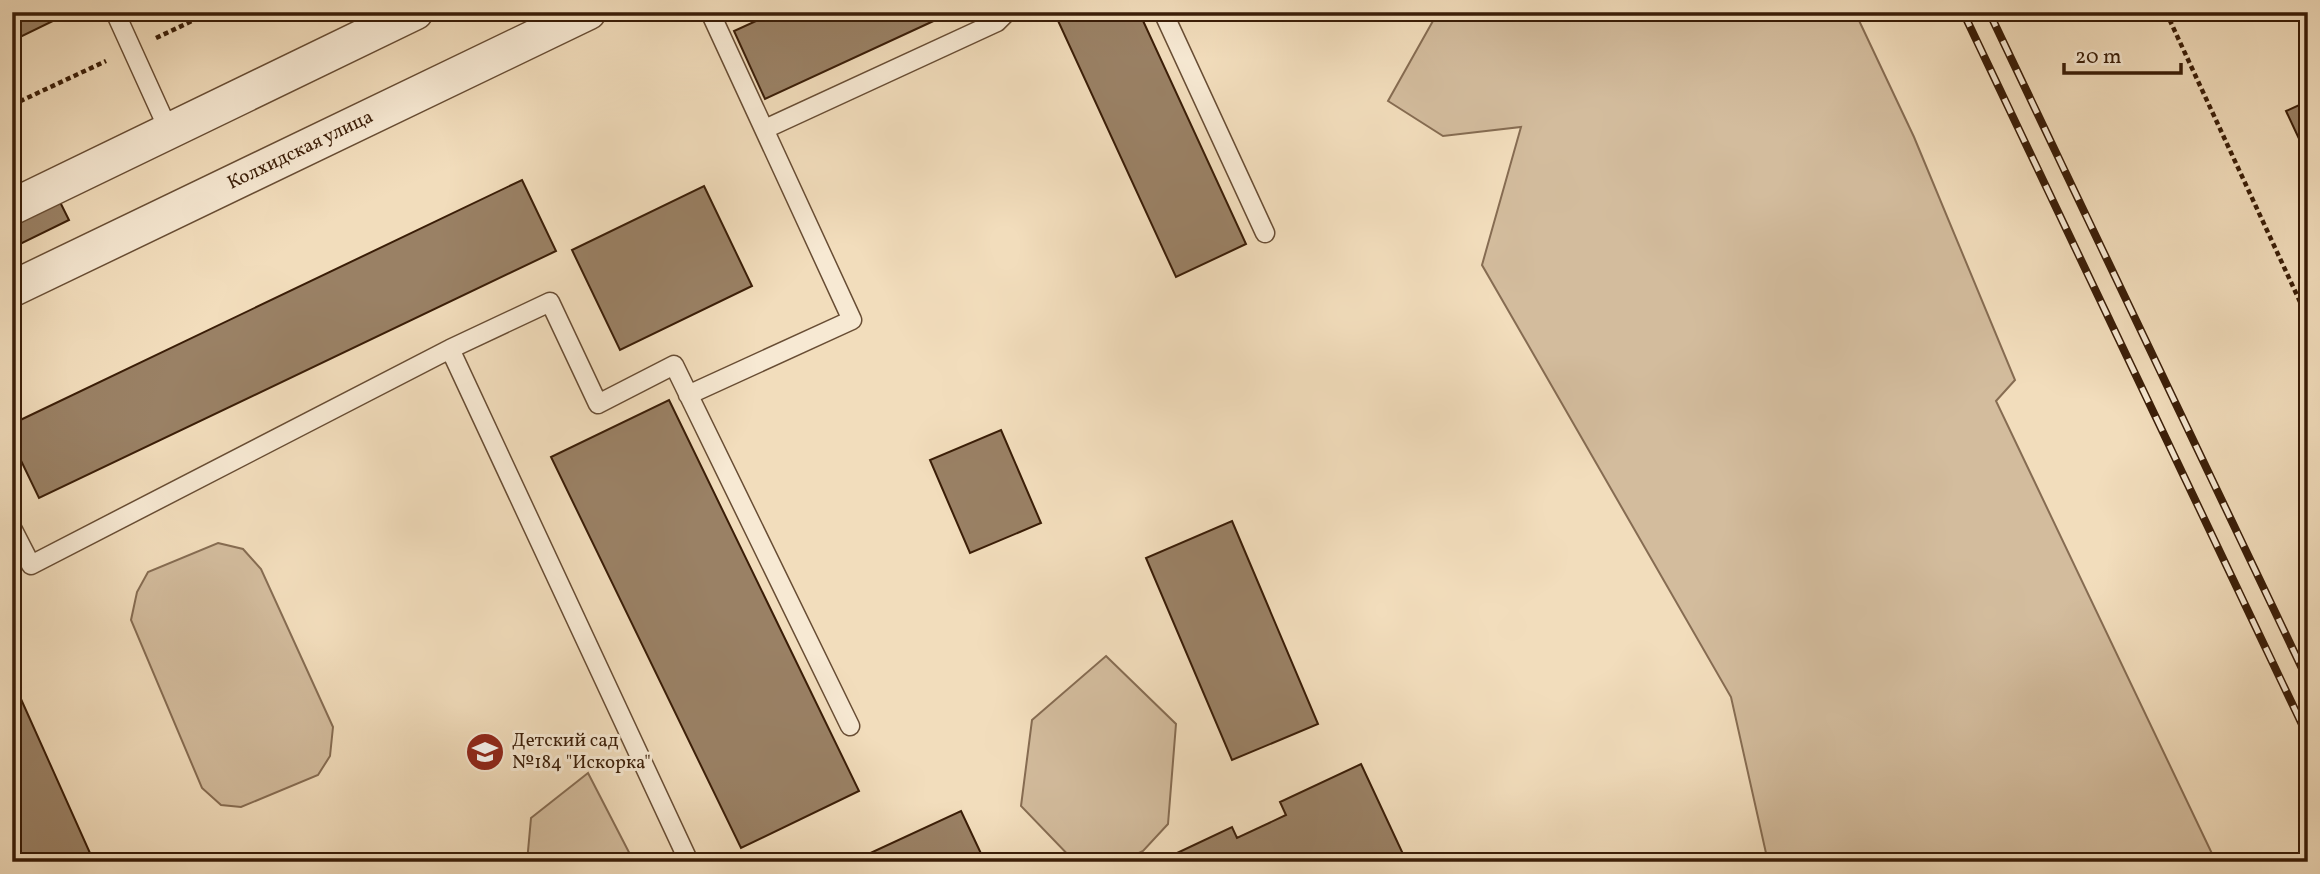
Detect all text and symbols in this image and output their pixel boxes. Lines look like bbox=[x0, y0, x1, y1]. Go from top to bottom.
scale bar bbox=[2064, 32, 2182, 76]
text: 20 m bbox=[2075, 43, 2121, 72]
street label: Колхидская улица bbox=[223, 104, 378, 196]
place label: Детский сад №184 "Искорка" bbox=[512, 728, 651, 776]
school or university icon: Детский сад №184 "Искорка" bbox=[464, 731, 506, 773]

